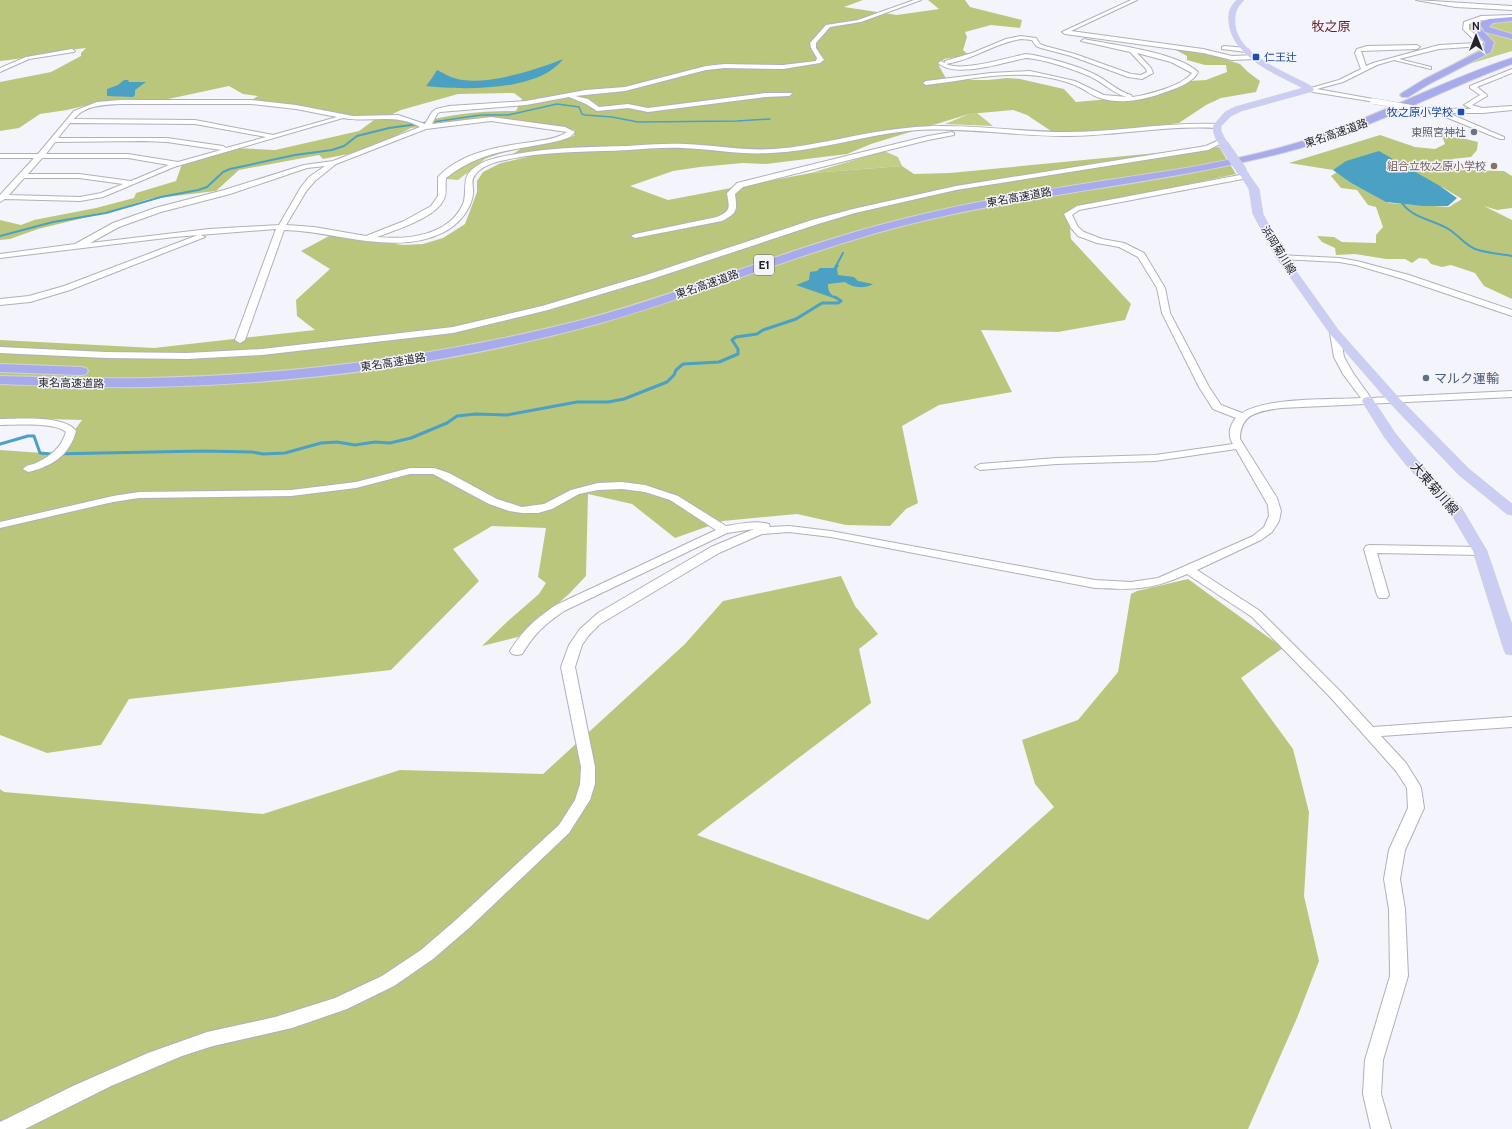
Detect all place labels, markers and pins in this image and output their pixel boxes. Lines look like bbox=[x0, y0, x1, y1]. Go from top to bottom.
place label: 仁王辻 bbox=[1264, 50, 1297, 64]
marker: 仁王辻 bbox=[1251, 52, 1261, 62]
place label: 牧之原小学校 bbox=[1387, 105, 1453, 119]
marker: 牧之原小学校 bbox=[1456, 107, 1466, 117]
place label: 東照宮神社 bbox=[1411, 125, 1466, 139]
marker: 東照宮神社 bbox=[1469, 127, 1479, 137]
place label: 組合立牧之原小学校 bbox=[1387, 159, 1486, 173]
marker: 組合立牧之原小学校 bbox=[1489, 161, 1499, 171]
place label: マルク運輸 bbox=[1434, 370, 1499, 386]
marker: マルク運輸 bbox=[1421, 373, 1431, 383]

